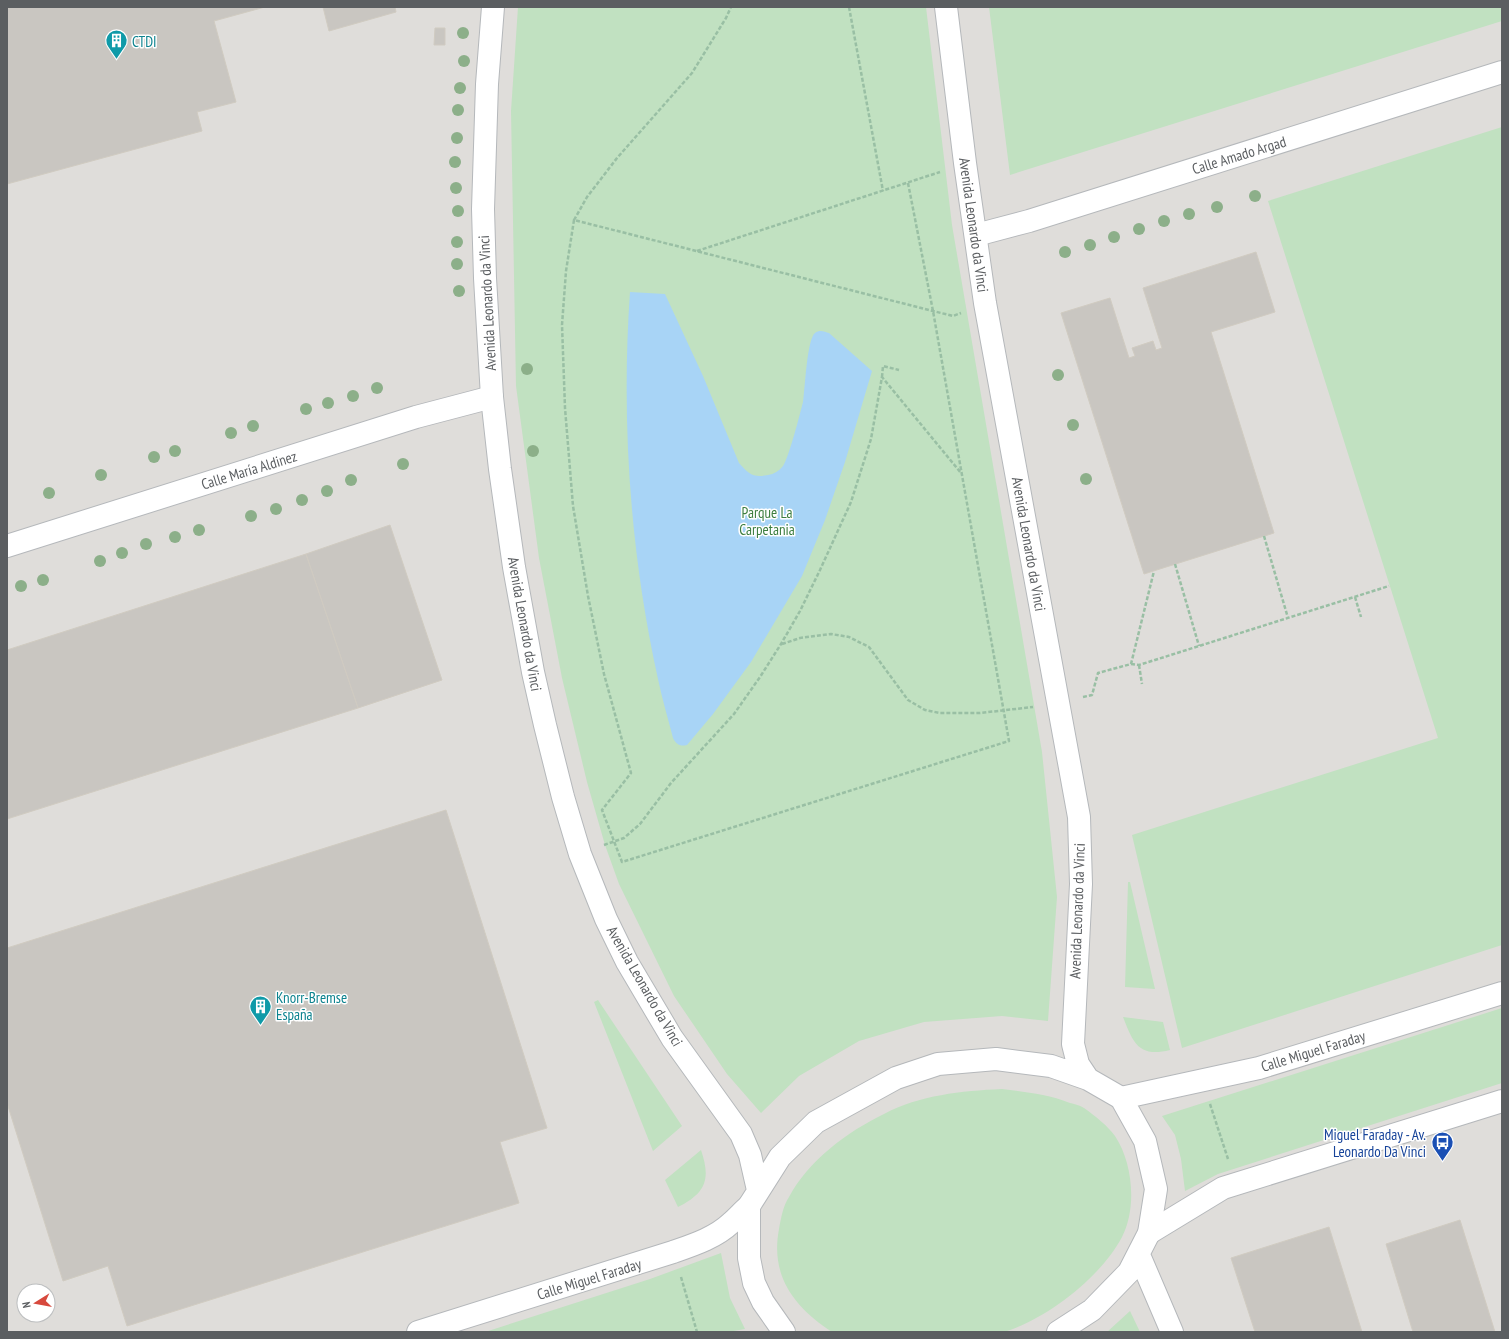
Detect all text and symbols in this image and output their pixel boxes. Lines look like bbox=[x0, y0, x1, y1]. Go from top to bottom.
building icon: CTDI bbox=[103, 28, 129, 61]
place label: CTDI bbox=[132, 32, 157, 51]
street label: Calle Amado Argad bbox=[1190, 132, 1288, 178]
street label: Avenida Leonardo da Vinci bbox=[955, 156, 993, 294]
street label: Avenida Leonardo da Vinci bbox=[474, 235, 500, 371]
street label: Calle María Aldinez bbox=[199, 446, 299, 494]
street label: Avenida Leonardo da Vinci bbox=[1008, 475, 1050, 613]
park label: Parque La Carpetania bbox=[739, 503, 795, 539]
street label: Avenida Leonardo da Vinci bbox=[504, 555, 546, 693]
street label: Avenida Leonardo da Vinci bbox=[1065, 843, 1089, 979]
street label: Avenida Leonardo da Vinci bbox=[603, 922, 687, 1050]
place label: Knorr-Bremse España bbox=[276, 988, 347, 1024]
building icon: Knorr-Bremse España bbox=[248, 993, 274, 1026]
street label: Calle Miguel Faraday bbox=[1259, 1026, 1368, 1076]
place label: Miguel Faraday - Av. Leonardo Da Vinci bbox=[1324, 1125, 1426, 1161]
bus stop icon: Miguel Faraday - Av. Leonardo Da Vinci bbox=[1429, 1130, 1455, 1163]
street label: Calle Miguel Faraday bbox=[535, 1254, 644, 1304]
north arrow bbox=[16, 1283, 56, 1323]
text: N bbox=[19, 1301, 34, 1309]

